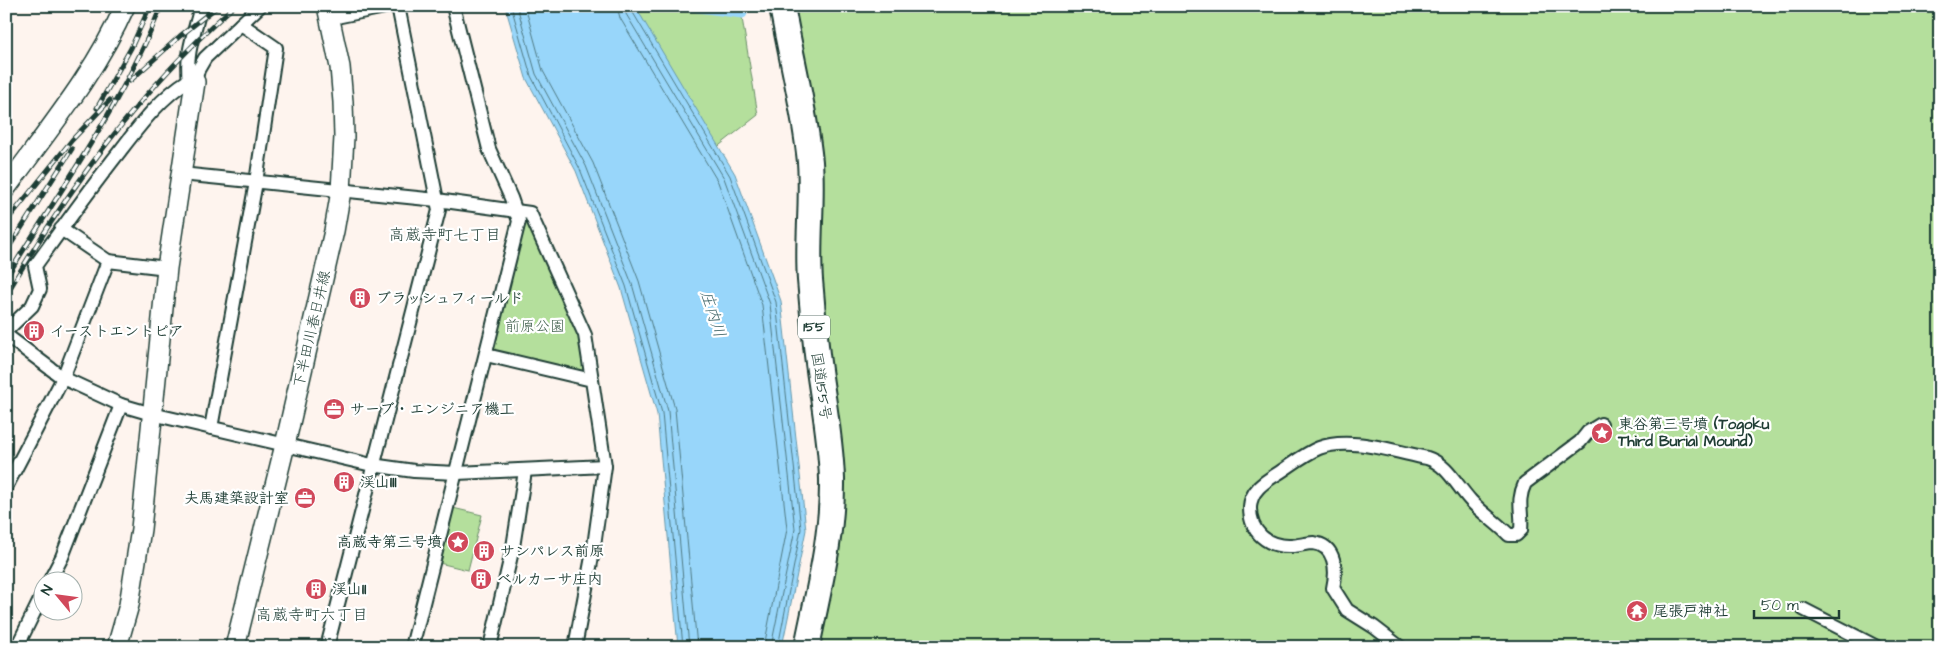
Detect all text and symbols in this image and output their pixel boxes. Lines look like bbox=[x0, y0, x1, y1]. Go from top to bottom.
district label: 高蔵寺町七丁目 bbox=[389, 224, 501, 246]
street label: 下半田川春日井線 bbox=[288, 268, 336, 390]
building icon: ブラッシュフィールド bbox=[348, 286, 372, 310]
place label: ブラッシュフィールド bbox=[376, 288, 524, 309]
water label: 庄内川 bbox=[695, 288, 731, 340]
park label: 前原公園 bbox=[505, 316, 565, 337]
road number: 155 bbox=[798, 316, 830, 338]
building icon: イーストエントピア bbox=[22, 319, 46, 343]
place label: イーストエントピア bbox=[50, 321, 184, 342]
street label: 国道155号 bbox=[806, 351, 836, 421]
office icon: サーブ・エンジニア機工 bbox=[322, 397, 346, 421]
place label: サーブ・エンジニア機工 bbox=[350, 399, 514, 420]
place label: 東谷第三号墳 (Togoku Third Burial Mound) bbox=[1617, 414, 1770, 452]
place icon: 東谷第三号墳 (Togoku Third Burial Mound) bbox=[1590, 421, 1614, 445]
building icon: 渓山III bbox=[332, 470, 356, 494]
place label: 渓山III bbox=[360, 472, 397, 493]
office icon: 夫馬建築設計室 bbox=[293, 486, 317, 510]
place label: 夫馬建築設計室 bbox=[184, 488, 289, 509]
place icon: 高蔵寺第三号墳 bbox=[446, 530, 470, 554]
place label: 高蔵寺第三号墳 bbox=[337, 532, 442, 553]
building icon: サンパレス前原 bbox=[472, 539, 496, 563]
place label: サンパレス前原 bbox=[500, 541, 604, 562]
building icon: ベルカーサ庄内 bbox=[469, 567, 493, 591]
place label: ベルカーサ庄内 bbox=[497, 569, 603, 590]
north arrow bbox=[32, 570, 82, 620]
building icon: 渓山II bbox=[304, 577, 328, 601]
place label: 渓山II bbox=[332, 579, 367, 600]
text: N bbox=[37, 581, 58, 599]
scale bar bbox=[1754, 588, 1838, 620]
text: 50 m bbox=[1761, 595, 1799, 616]
temple icon: 尾張戸神社 bbox=[1625, 599, 1649, 623]
place label: 尾張戸神社 bbox=[1653, 601, 1728, 622]
district label: 高蔵寺町六丁目 bbox=[256, 604, 368, 626]

